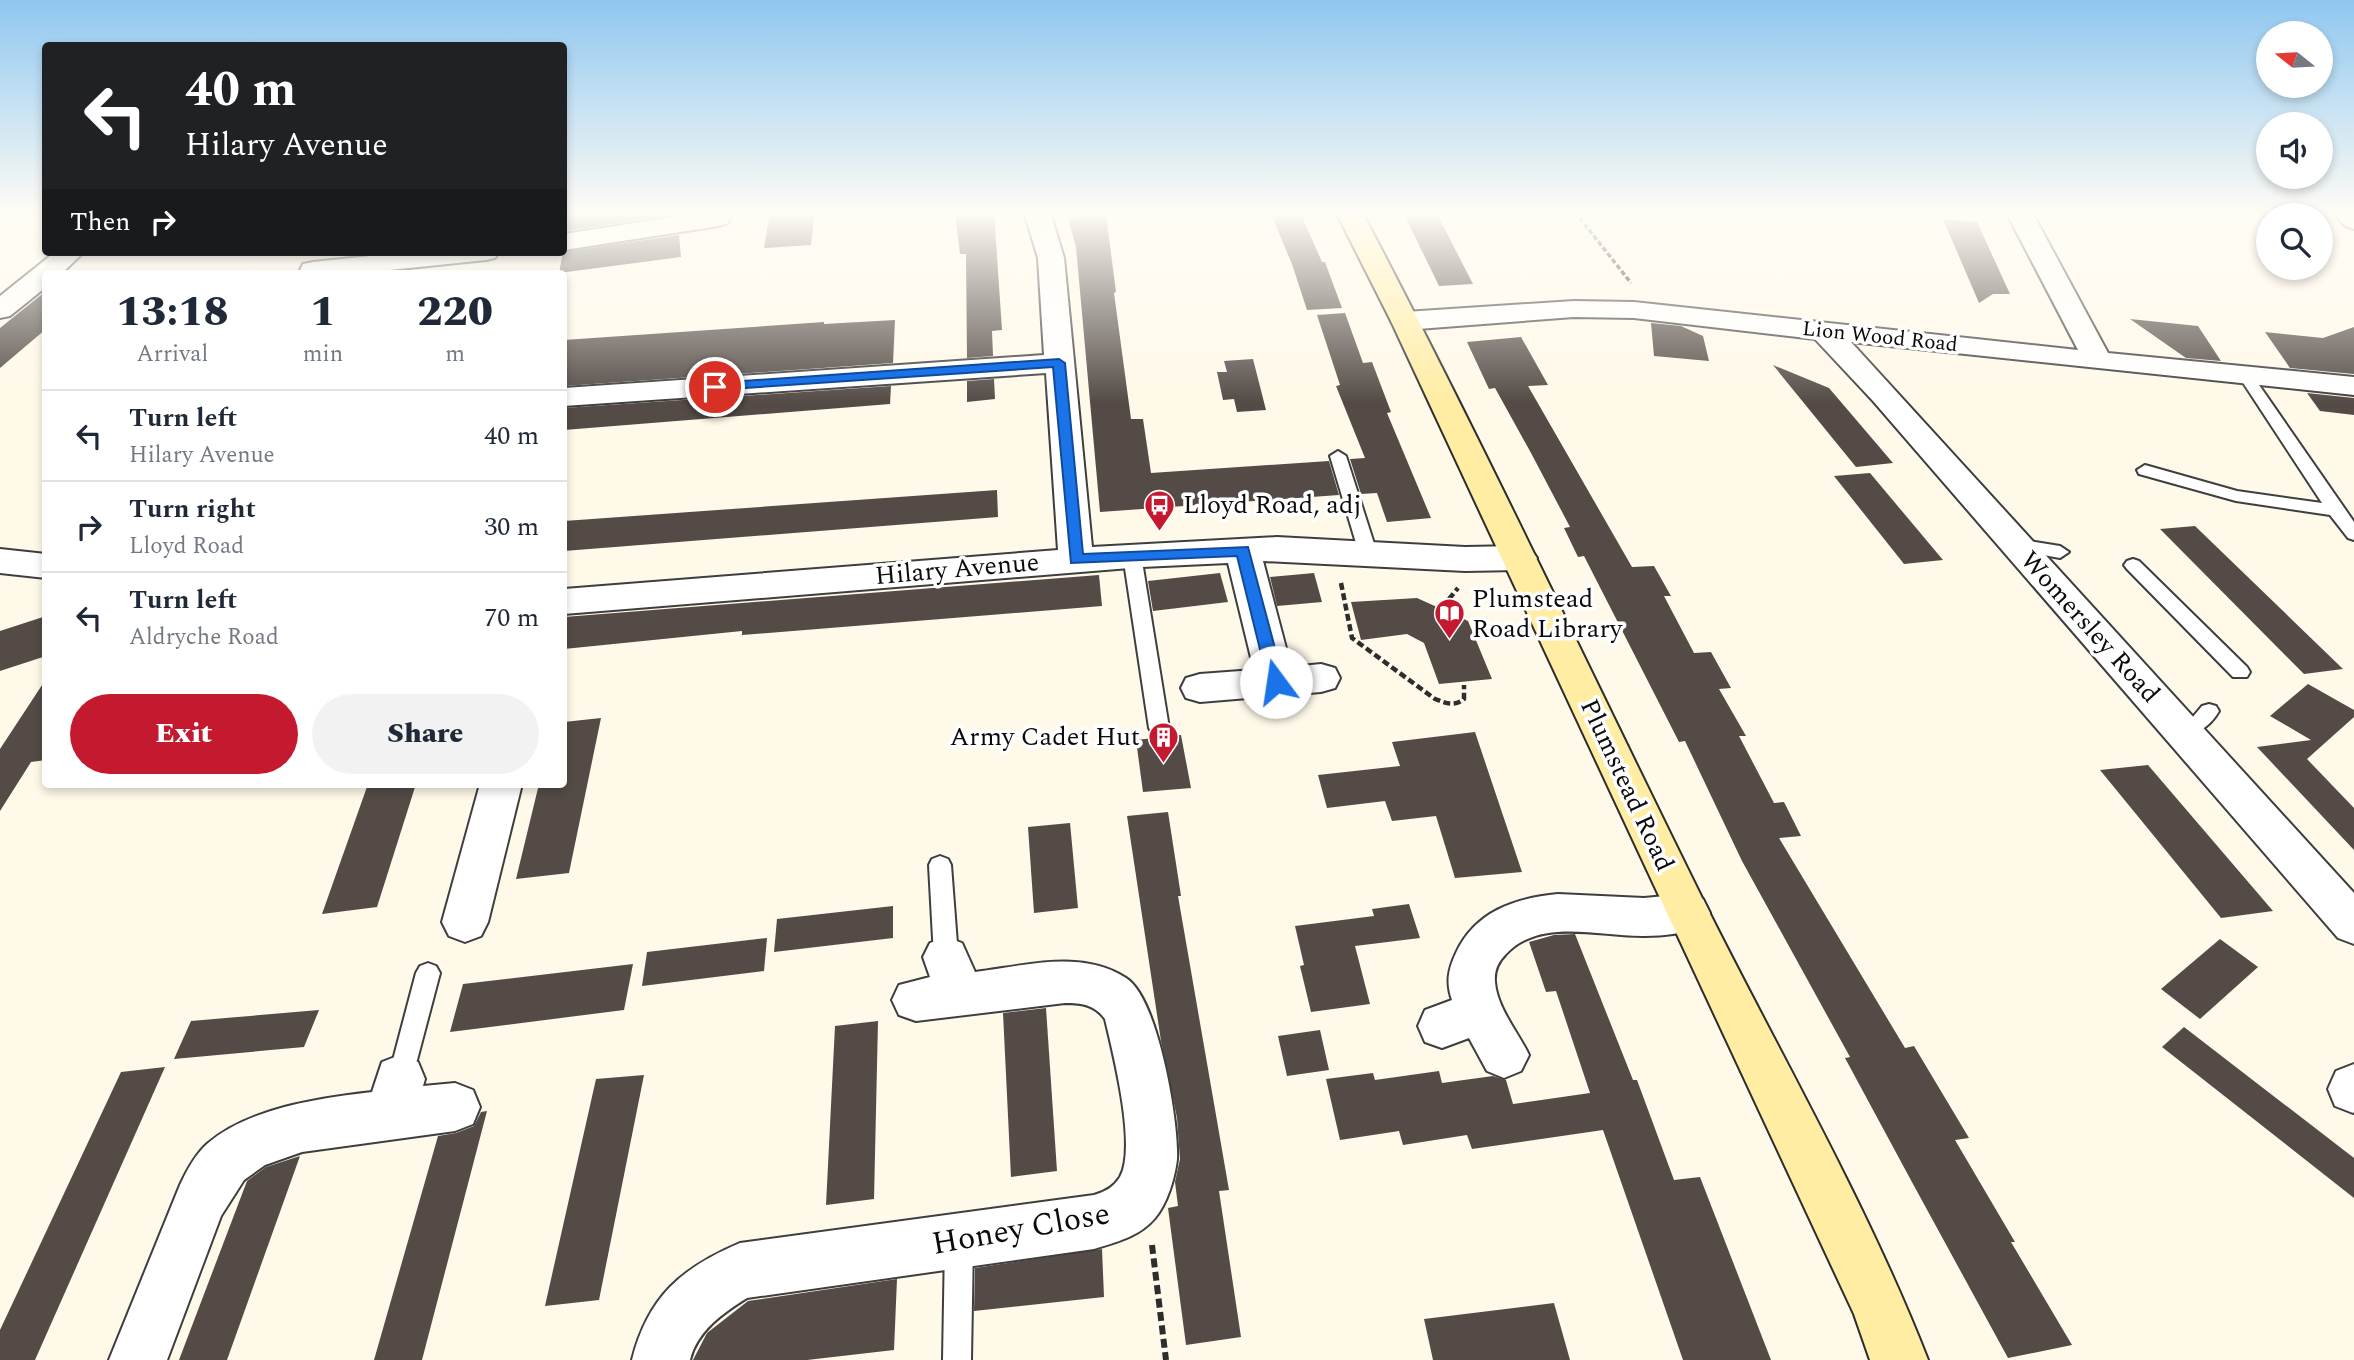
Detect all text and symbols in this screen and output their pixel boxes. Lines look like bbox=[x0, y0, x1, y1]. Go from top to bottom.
north arrow bbox=[2256, 21, 2333, 98]
map controls bbox=[2256, 21, 2333, 280]
text: 40 m bbox=[185, 53, 296, 128]
icon: left bbox=[70, 70, 161, 161]
button: sound bbox=[2256, 112, 2333, 189]
text: Hilary Avenue bbox=[185, 121, 388, 170]
text: Then bbox=[70, 202, 130, 242]
icon: right bbox=[144, 203, 182, 241]
button: search bbox=[2256, 203, 2333, 280]
text: 13:18 bbox=[116, 281, 229, 344]
text: 1 bbox=[310, 281, 336, 344]
text: 220 bbox=[417, 281, 493, 344]
street label: Lion Wood Road bbox=[1801, 313, 1959, 361]
text: Arrival bbox=[137, 337, 208, 372]
text: min bbox=[303, 337, 343, 372]
text: m bbox=[445, 337, 465, 372]
pin bbox=[685, 357, 745, 417]
icon: arrive bbox=[696, 368, 734, 406]
text: Turn left bbox=[129, 398, 237, 438]
text: 40 m bbox=[484, 416, 539, 456]
icon: left bbox=[70, 417, 108, 455]
text: Hilary Avenue bbox=[129, 438, 275, 473]
place label: Lloyd Road, adj bbox=[1183, 485, 1362, 525]
bus stop icon: Lloyd Road, adj bbox=[1143, 488, 1177, 532]
text: Turn right bbox=[129, 489, 256, 529]
text: 30 m bbox=[484, 507, 539, 547]
icon: right bbox=[70, 508, 108, 546]
text: Lloyd Road bbox=[129, 529, 244, 564]
street label: Hilary Avenue bbox=[873, 542, 1041, 596]
street label: Womersley Road bbox=[2010, 542, 2170, 712]
place label: Plumstead Road Library bbox=[1472, 579, 1624, 649]
text: Turn left bbox=[129, 580, 237, 620]
library icon: Plumstead Road Library bbox=[1432, 597, 1466, 641]
text: 70 m bbox=[484, 598, 539, 638]
icon: left bbox=[70, 599, 108, 637]
text: Aldryche Road bbox=[129, 620, 279, 655]
position arrow bbox=[1239, 645, 1313, 719]
street label: Plumstead Road bbox=[1569, 692, 1685, 878]
button: Exit bbox=[70, 694, 298, 774]
button: Share bbox=[312, 694, 539, 774]
place label: Army Cadet Hut bbox=[950, 717, 1140, 757]
building icon: Army Cadet Hut bbox=[1146, 720, 1180, 764]
street label: Honey Close bbox=[928, 1189, 1114, 1269]

